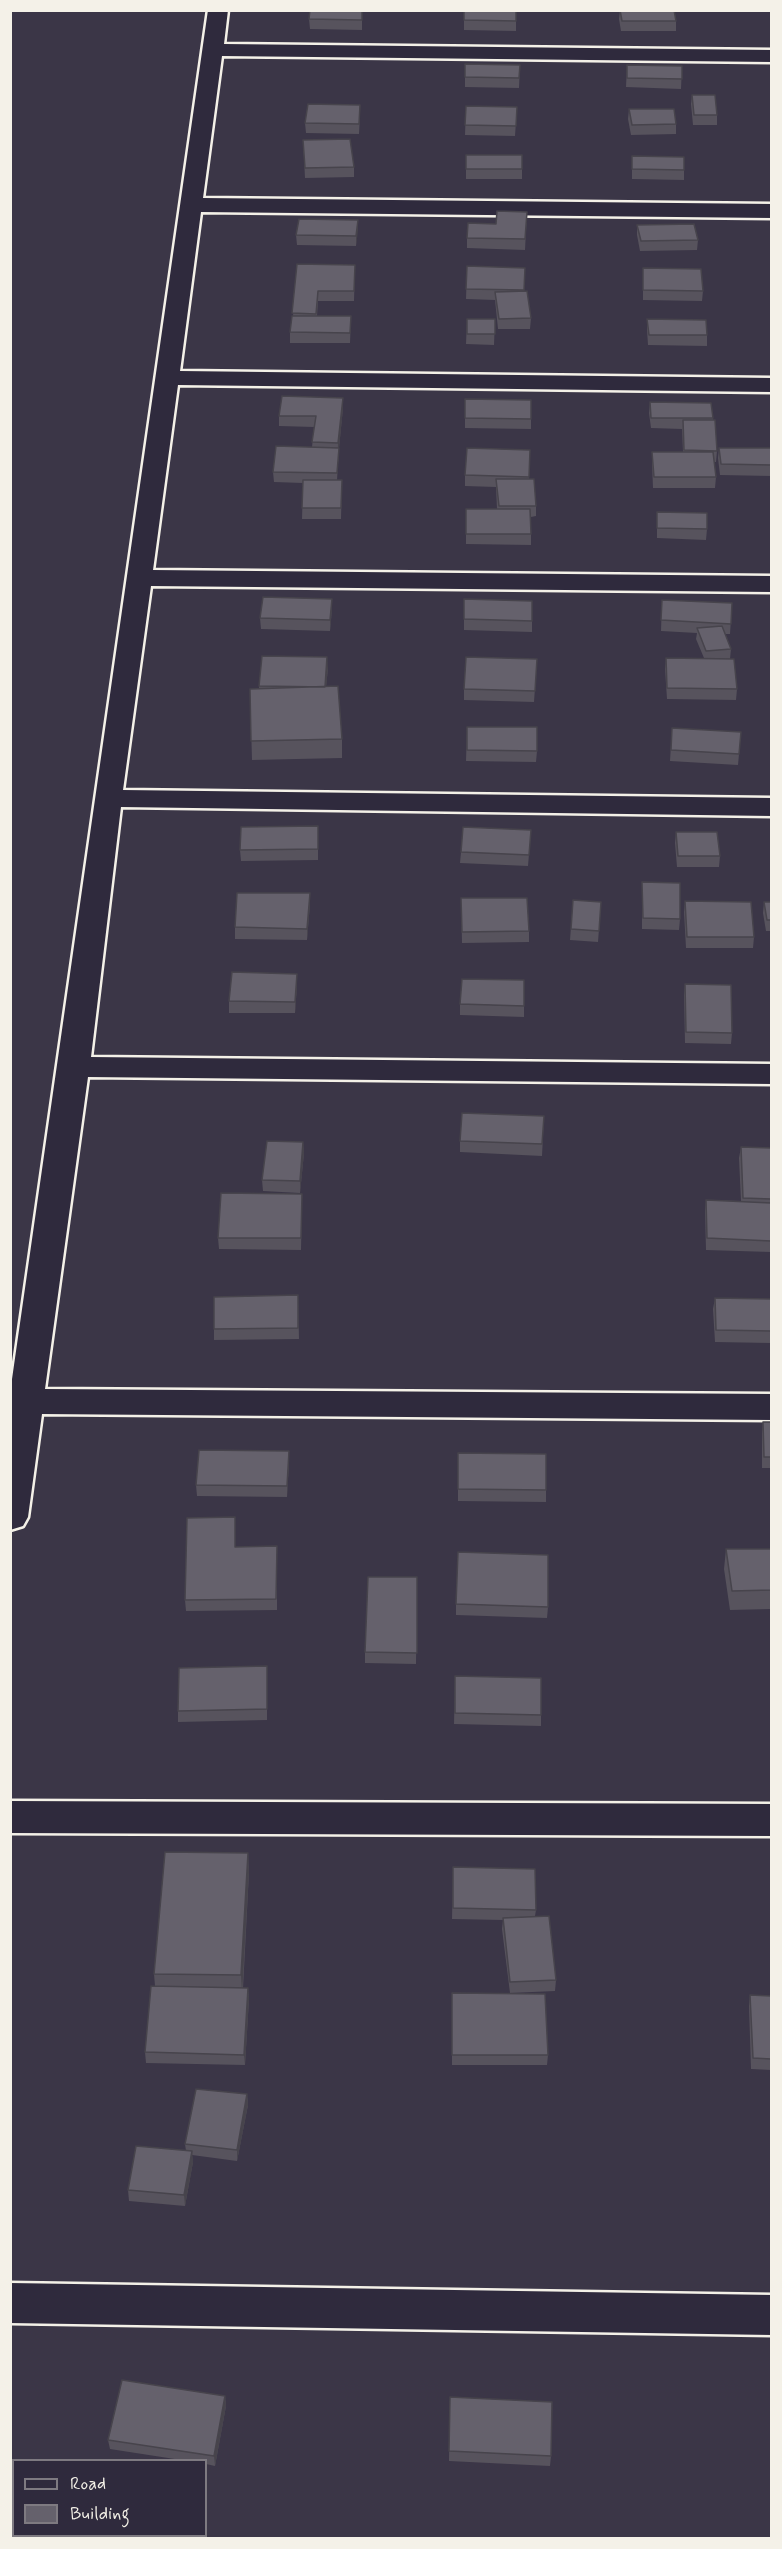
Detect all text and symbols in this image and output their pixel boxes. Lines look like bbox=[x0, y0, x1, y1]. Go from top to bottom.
legend bbox=[12, 2459, 207, 2537]
text: Road bbox=[70, 2472, 106, 2496]
text: Building bbox=[70, 2502, 130, 2526]

